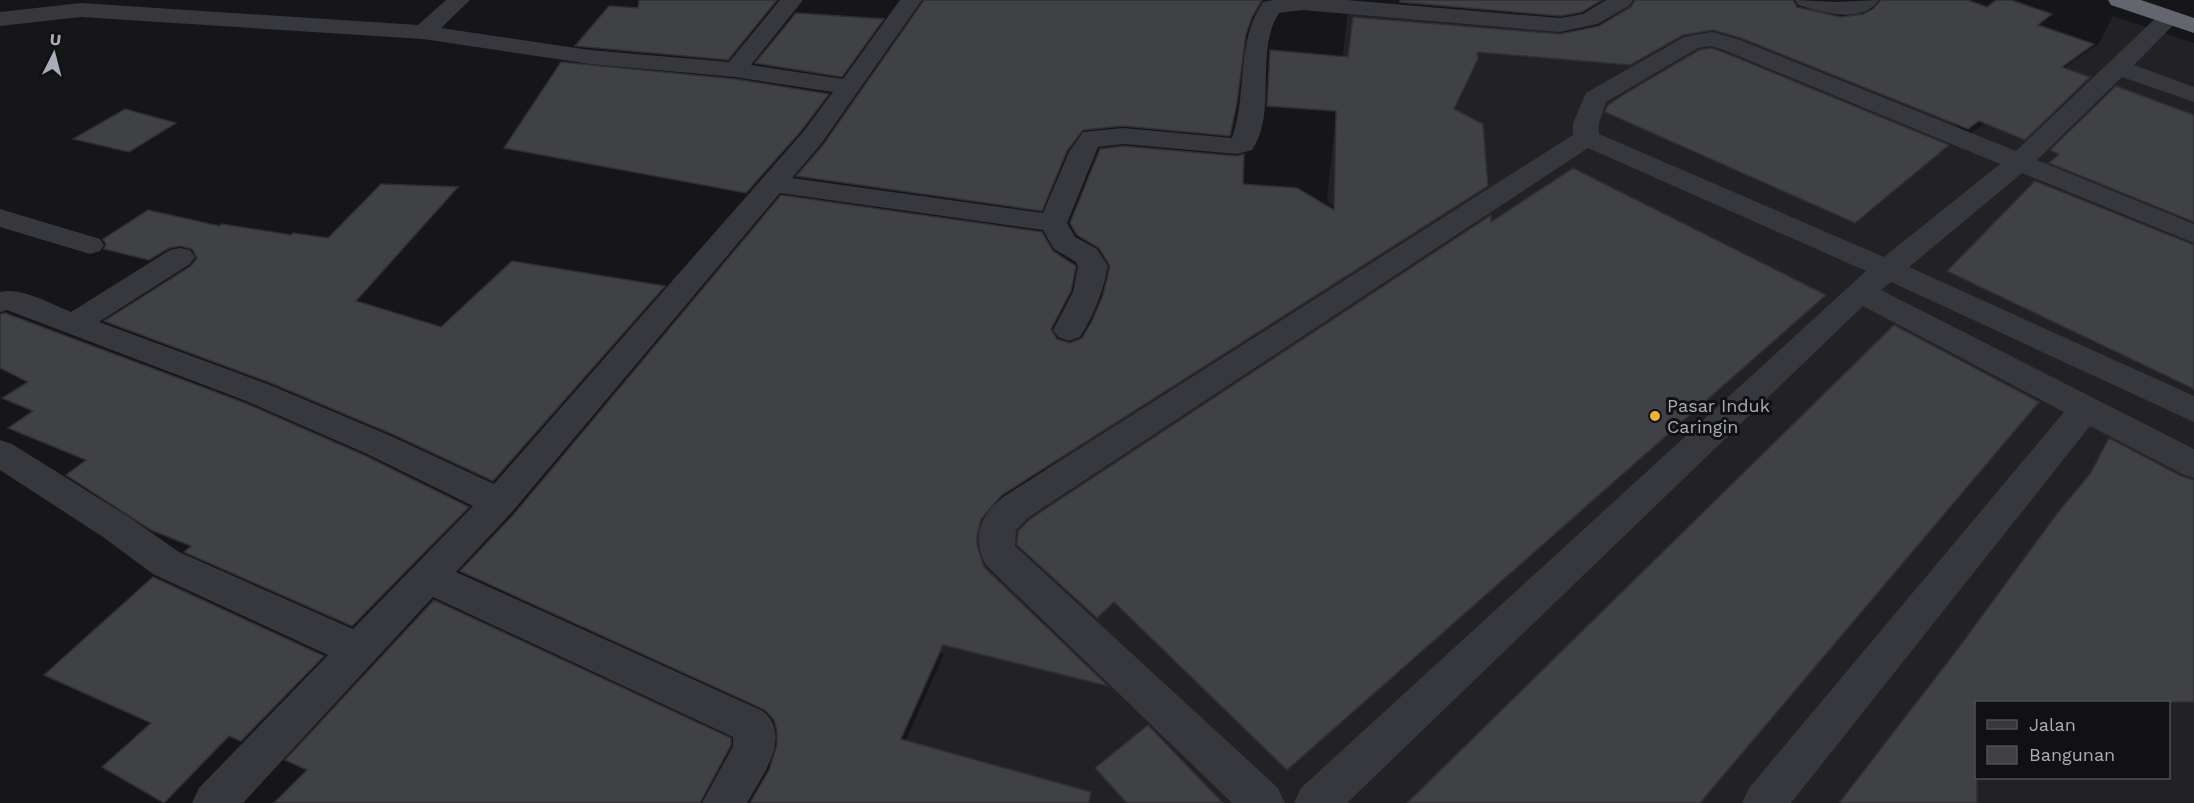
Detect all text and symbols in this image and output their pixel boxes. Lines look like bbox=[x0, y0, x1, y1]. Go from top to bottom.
north arrow bbox=[24, 24, 84, 84]
text: U bbox=[49, 30, 62, 50]
place label: Pasar Induk Caringin bbox=[1667, 395, 1770, 437]
marker: Pasar Induk Caringin bbox=[1648, 409, 1662, 423]
legend bbox=[1975, 701, 2170, 779]
text: Jalan bbox=[2029, 714, 2076, 735]
text: Bangunan bbox=[2029, 744, 2115, 765]

